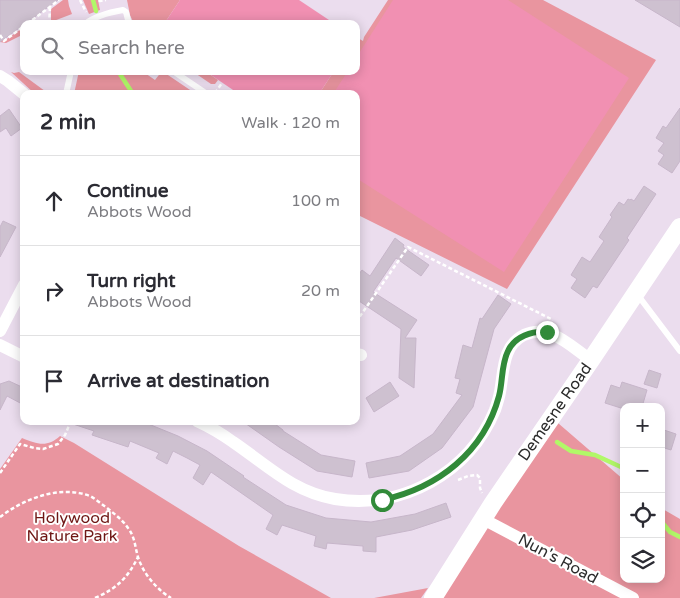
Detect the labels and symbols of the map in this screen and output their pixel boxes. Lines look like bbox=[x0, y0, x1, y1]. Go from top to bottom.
route end bbox=[536, 321, 559, 344]
street label: Demesne Road bbox=[514, 359, 596, 465]
route start bbox=[371, 489, 394, 512]
park label: Holywood Nature Park bbox=[27, 508, 118, 546]
street label: Nun's Road bbox=[515, 530, 601, 588]

